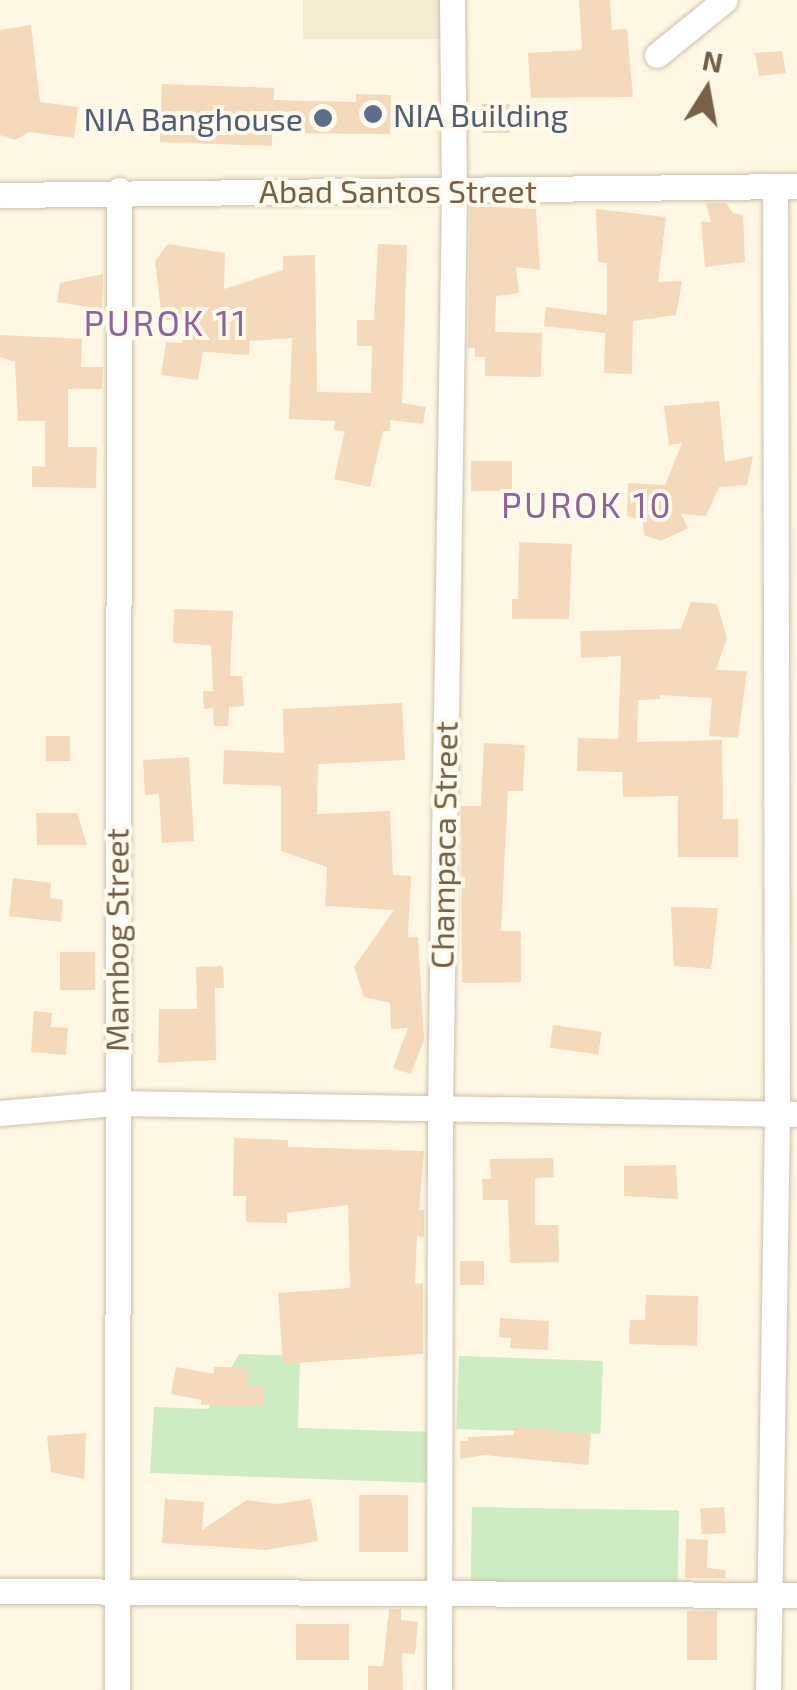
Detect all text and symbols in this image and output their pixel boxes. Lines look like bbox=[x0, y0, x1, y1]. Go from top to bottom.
north arrow bbox=[657, 40, 757, 140]
text: N bbox=[700, 42, 726, 79]
place label: NIA Building bbox=[393, 95, 569, 133]
place label: NIA Banghouse bbox=[83, 99, 303, 137]
marker: NIA Building bbox=[362, 103, 384, 125]
marker: NIA Banghouse bbox=[312, 107, 334, 129]
street label: Abad Santos Street bbox=[259, 171, 537, 209]
district label: PUROK 11 bbox=[83, 301, 249, 343]
district label: PUROK 10 bbox=[501, 483, 673, 525]
street label: Champaca Street bbox=[422, 721, 464, 969]
street label: Mambog Street bbox=[97, 828, 135, 1052]

